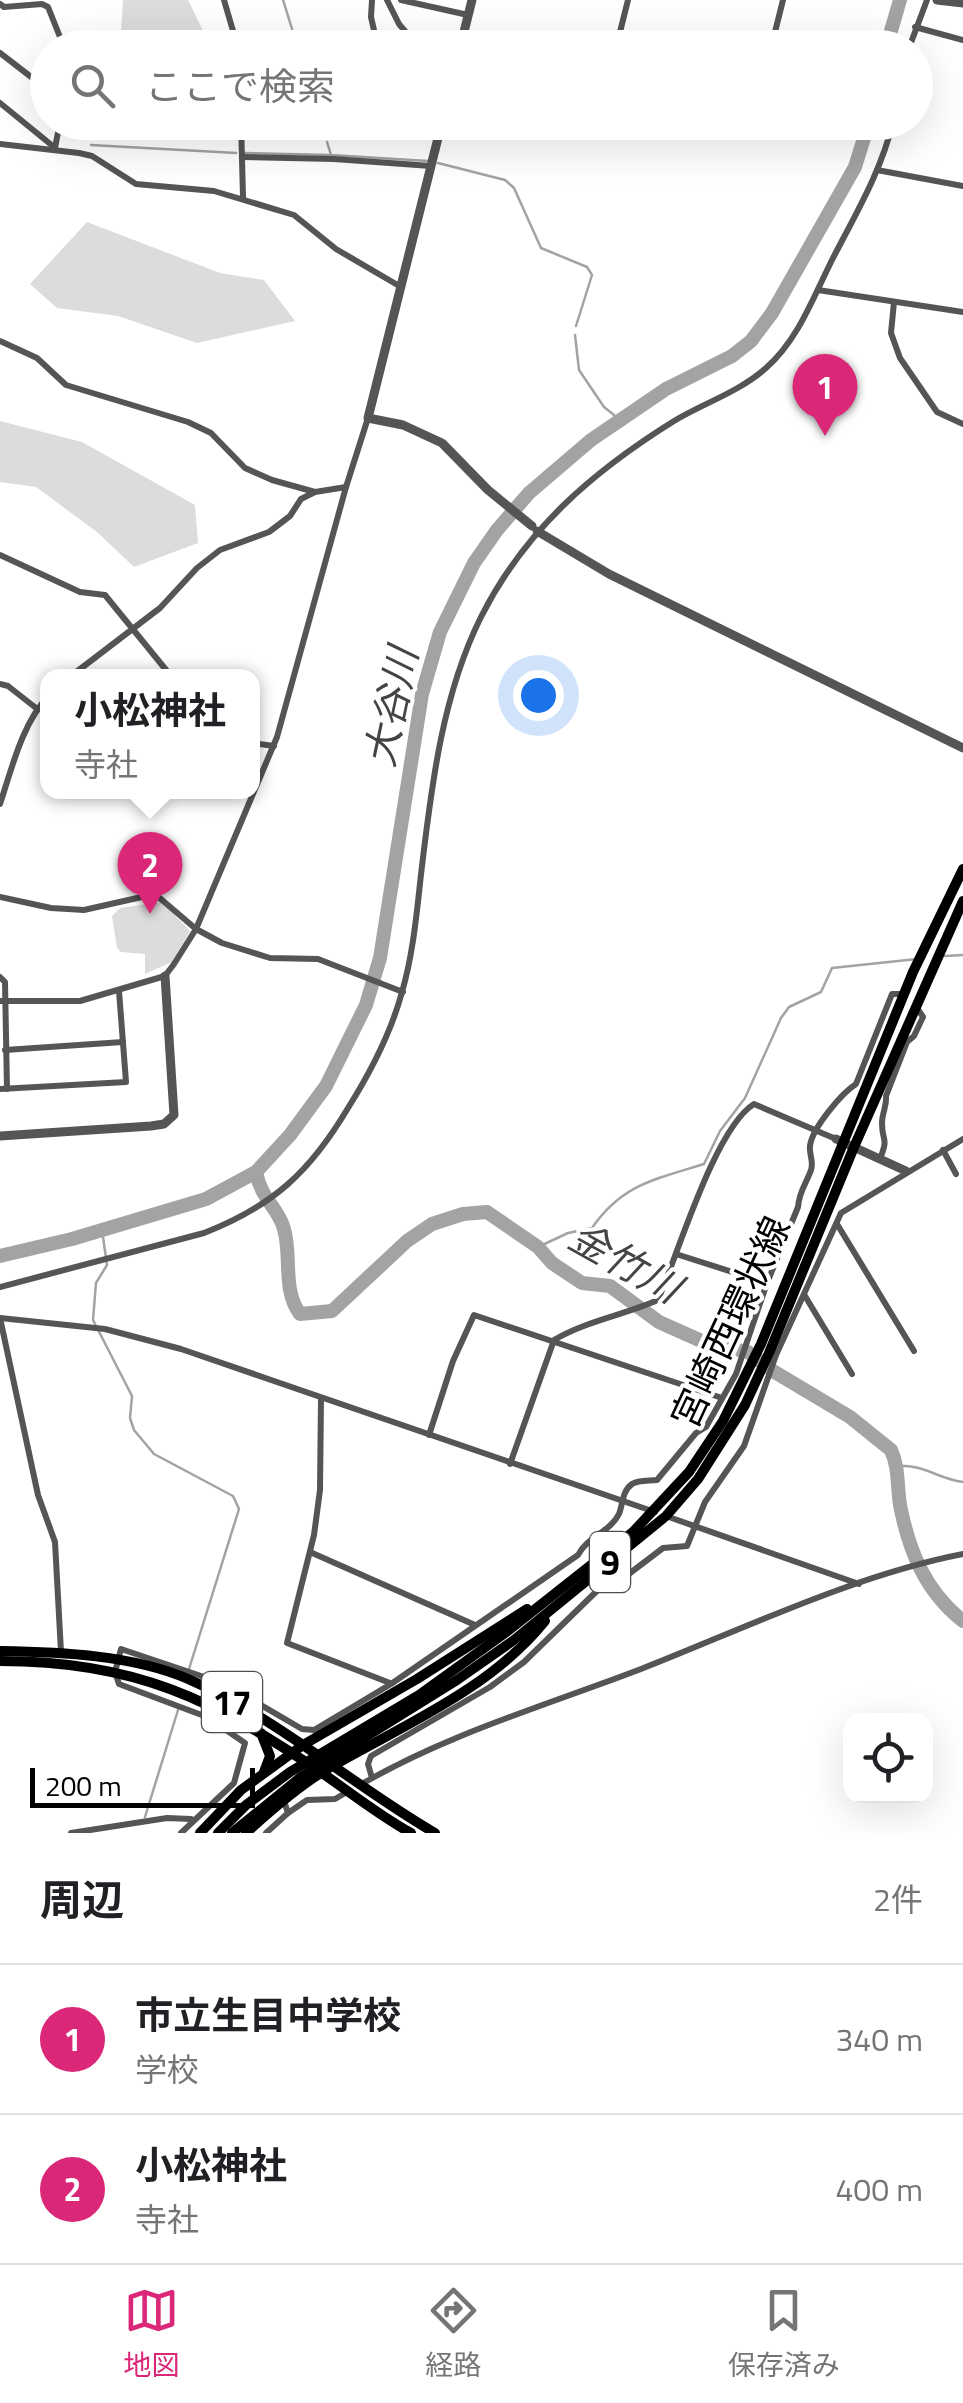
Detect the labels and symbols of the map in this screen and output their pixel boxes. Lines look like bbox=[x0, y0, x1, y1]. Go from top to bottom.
pin: 1 bbox=[792, 354, 858, 436]
water label: 大谷川 bbox=[349, 638, 434, 772]
your location bbox=[513, 670, 564, 721]
pin: 2 bbox=[118, 832, 182, 914]
water label: 金竹川 bbox=[558, 1206, 696, 1320]
street label: 宮崎西環状線 bbox=[656, 1206, 804, 1438]
road number: 9 bbox=[590, 1532, 630, 1592]
road number: 17 bbox=[202, 1672, 262, 1732]
scale bar bbox=[30, 1763, 255, 1808]

